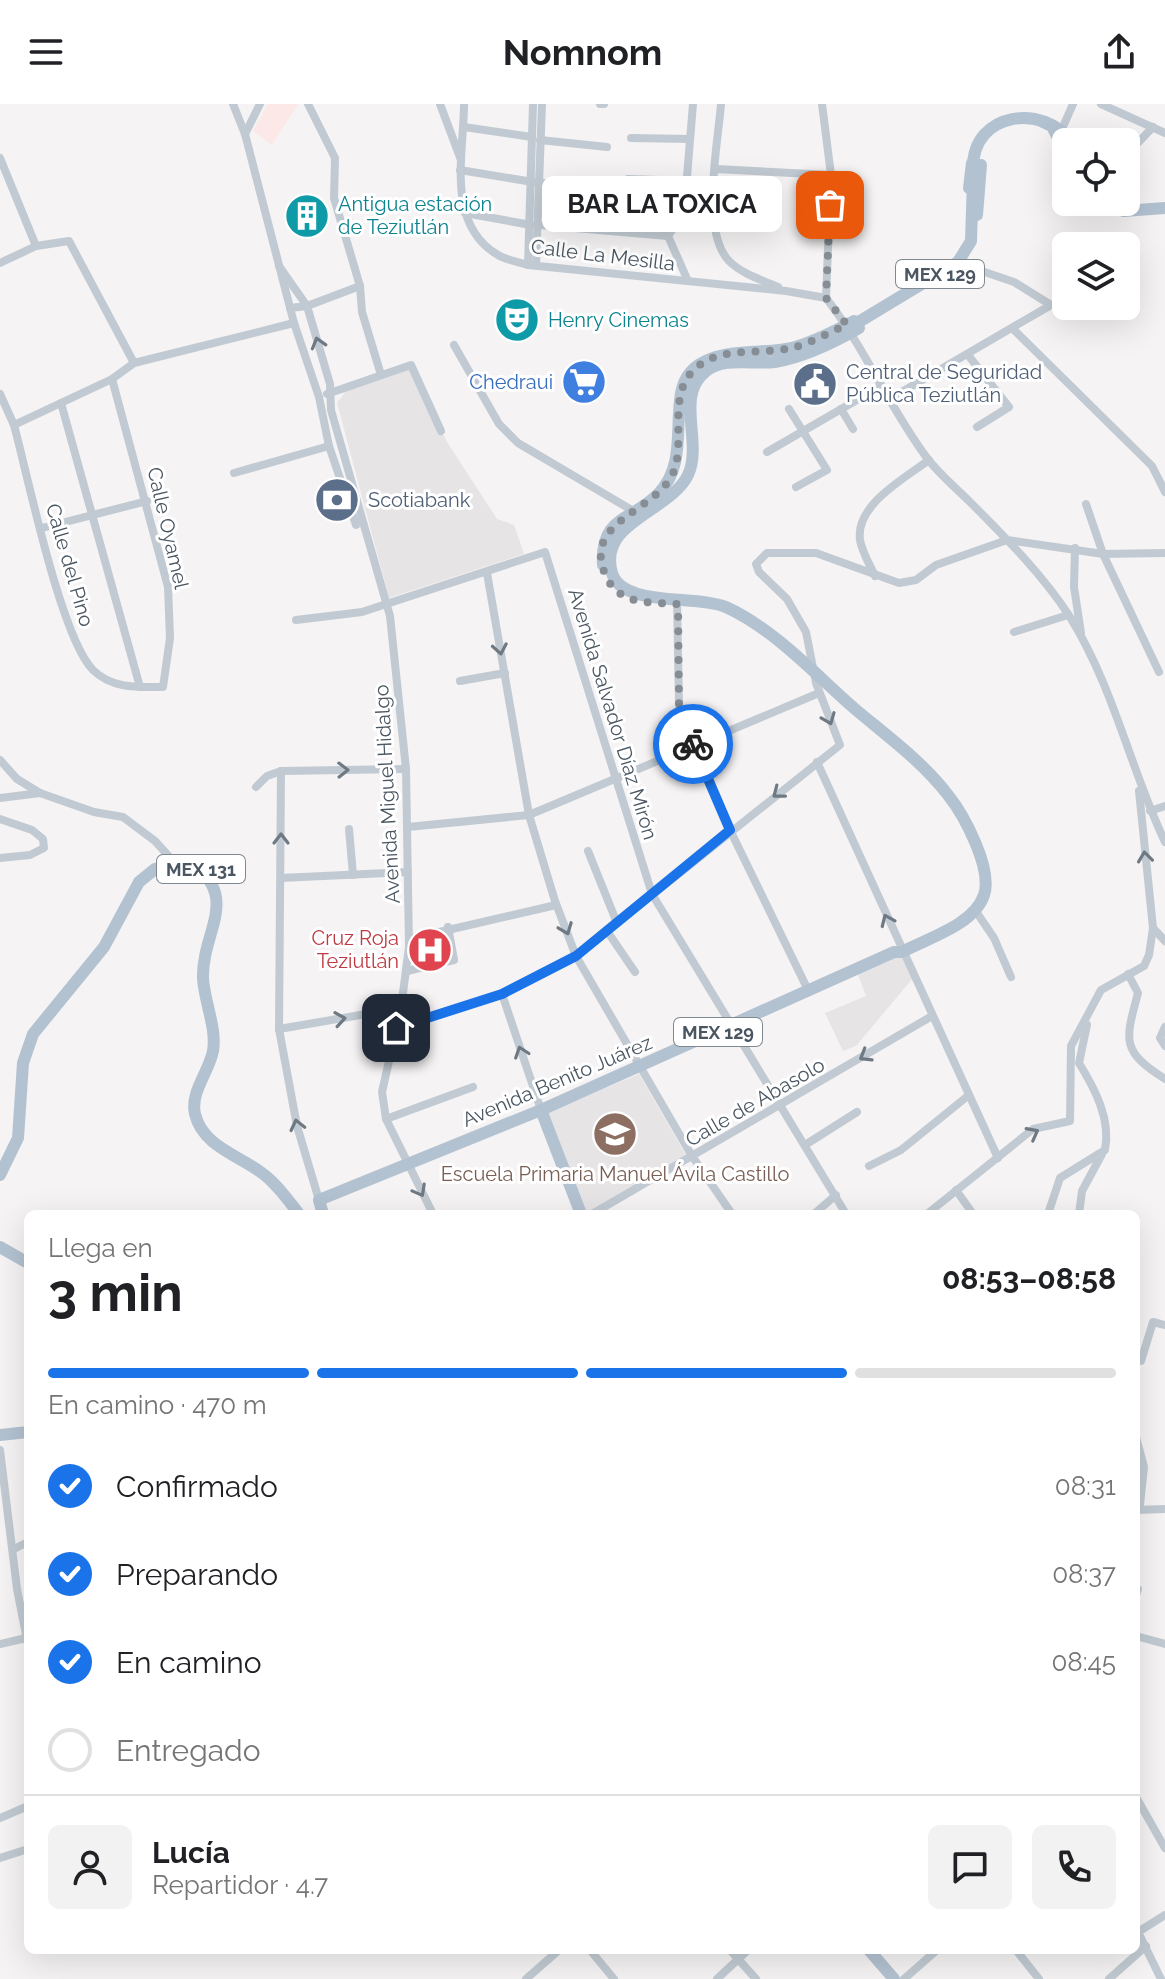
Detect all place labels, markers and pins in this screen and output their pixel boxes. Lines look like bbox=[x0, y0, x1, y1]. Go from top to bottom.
pin bbox=[796, 171, 864, 239]
callout: BAR LA TOXICA bbox=[542, 177, 782, 233]
building icon: Antigua estación de Teziutlán bbox=[283, 192, 331, 240]
place label: Antigua estación de Teziutlán bbox=[338, 192, 492, 239]
theatre icon: Henry Cinemas bbox=[493, 296, 541, 344]
place label: Henry Cinemas bbox=[548, 308, 689, 332]
supermarket icon: Chedraui bbox=[560, 358, 608, 406]
public building icon: Central de Seguridad Pública Teziutlán bbox=[791, 360, 839, 408]
place label: Central de Seguridad Pública Teziutlán bbox=[846, 360, 1042, 407]
place label: Chedraui bbox=[469, 370, 553, 394]
bank icon: Scotiabank bbox=[313, 476, 361, 524]
place label: Scotiabank bbox=[368, 488, 471, 512]
place label: Cruz Roja Teziutlán bbox=[311, 926, 399, 973]
hospital icon: Cruz Roja Teziutlán bbox=[406, 926, 454, 974]
pin bbox=[362, 994, 430, 1062]
school or university icon: Escuela Primaria Manuel Ávila Castillo bbox=[591, 1110, 639, 1158]
place label: Escuela Primaria Manuel Ávila Castillo bbox=[441, 1162, 789, 1186]

